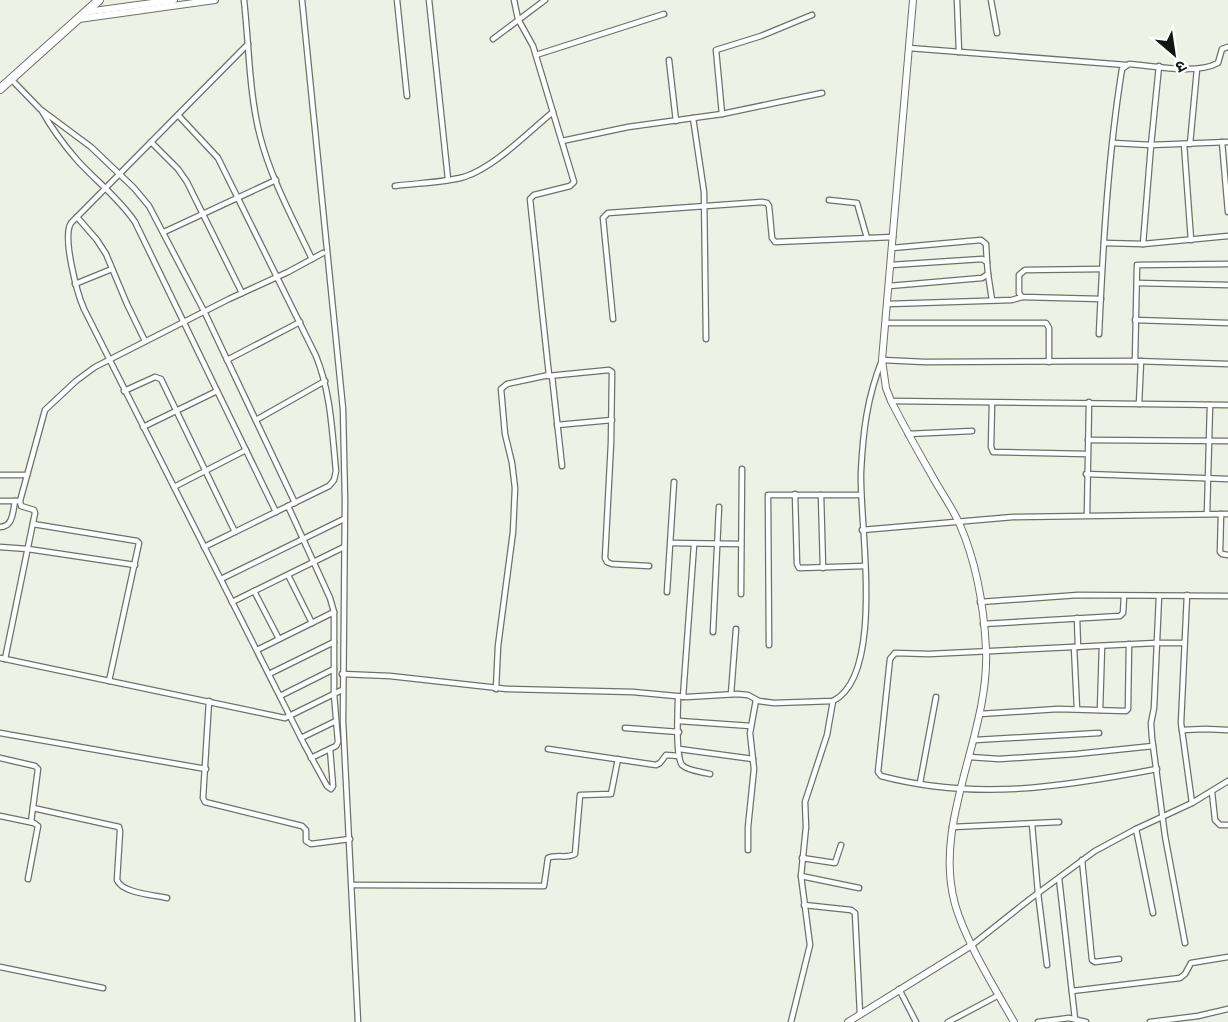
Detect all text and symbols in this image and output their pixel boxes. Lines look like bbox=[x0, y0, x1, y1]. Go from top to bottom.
north arrow bbox=[1144, 24, 1204, 84]
text: उ bbox=[1172, 57, 1189, 77]

